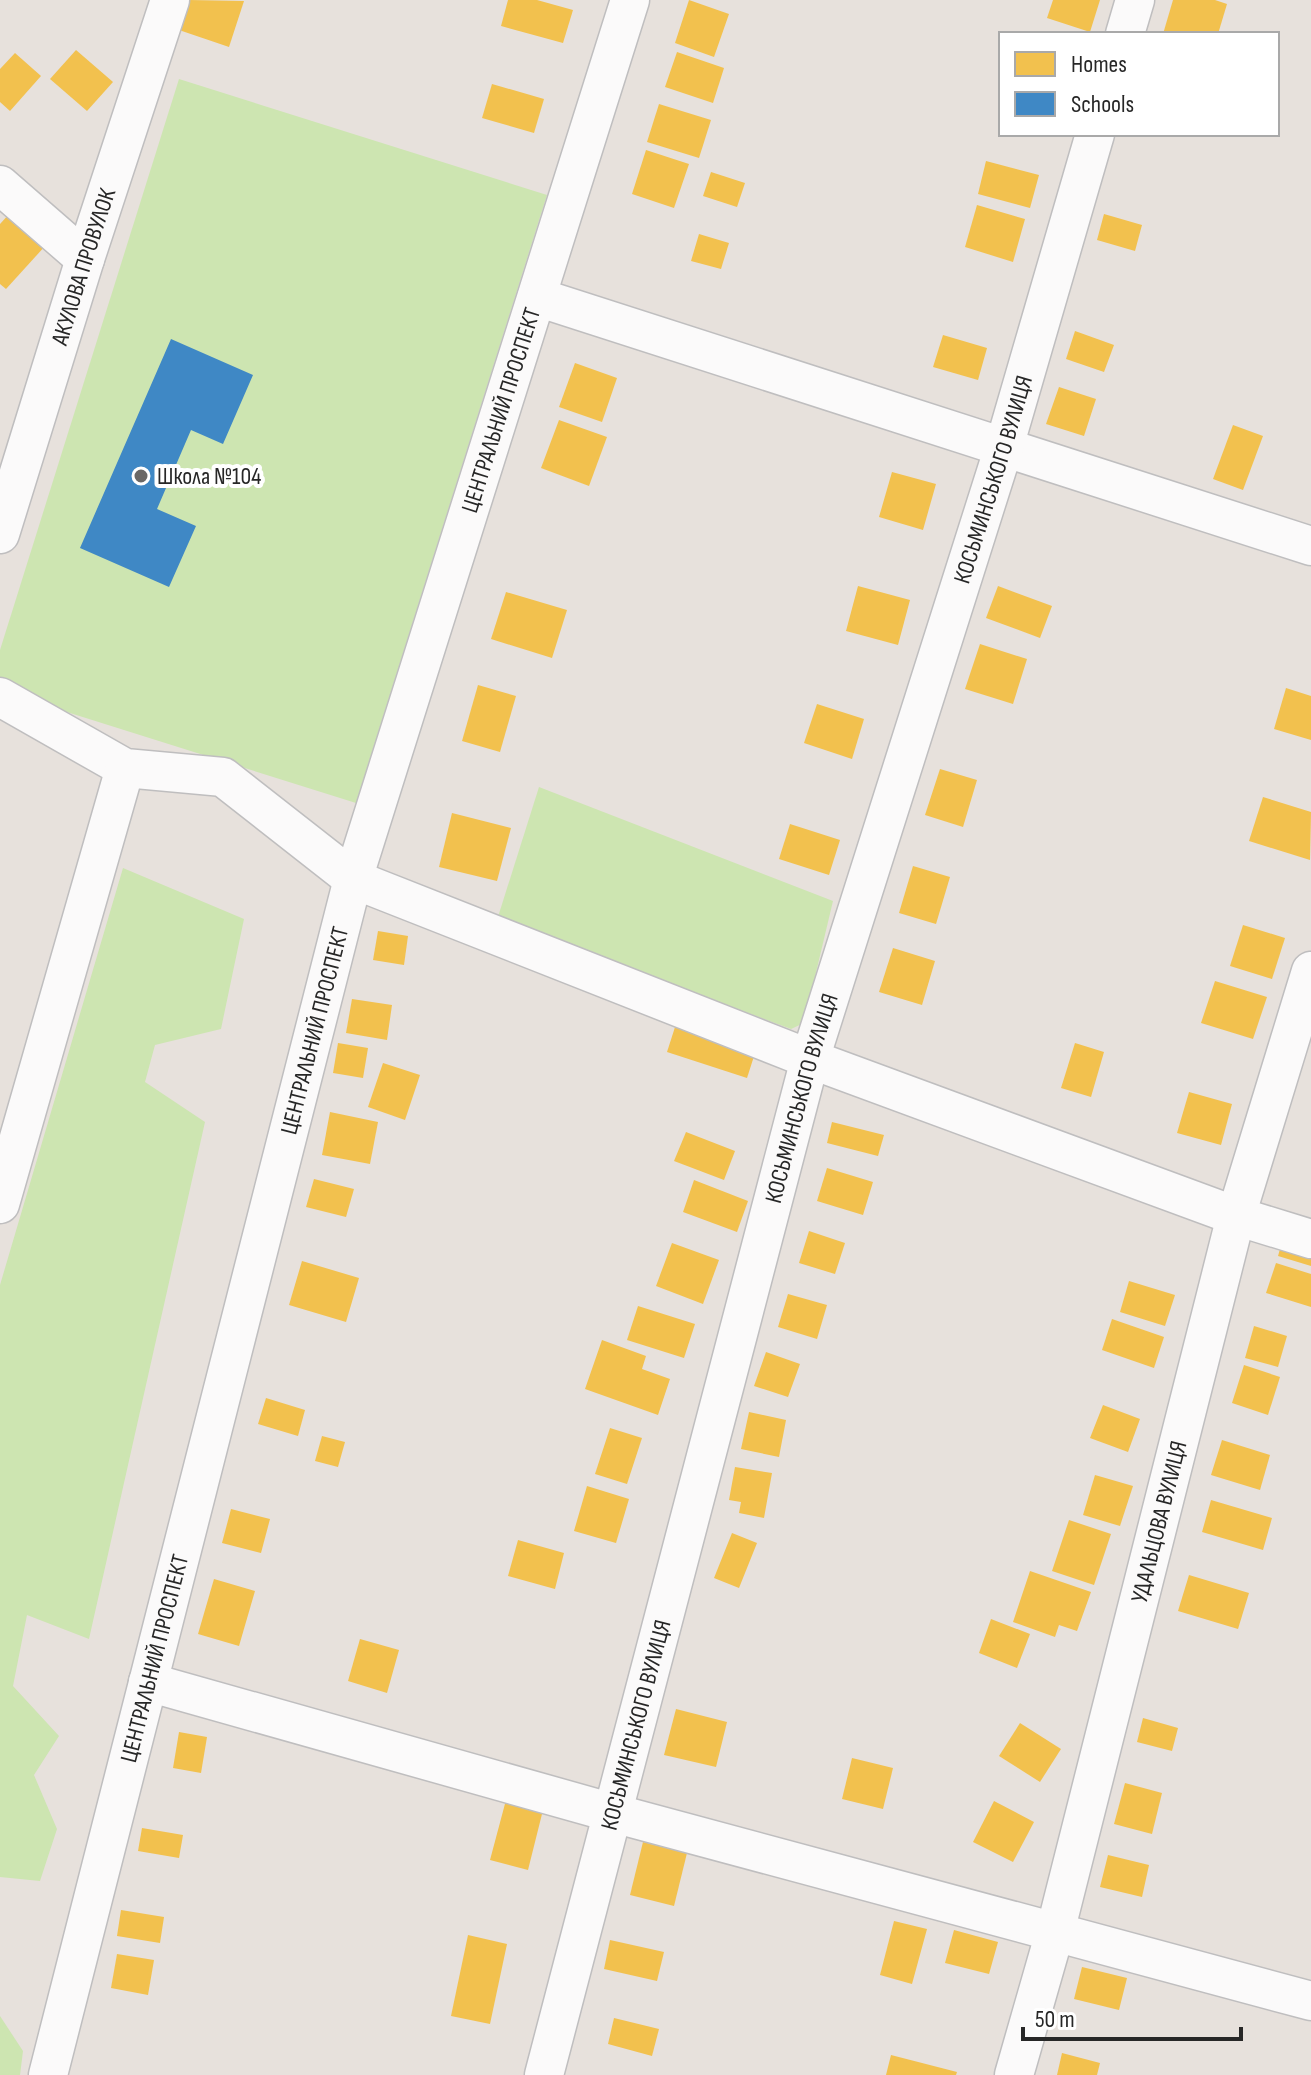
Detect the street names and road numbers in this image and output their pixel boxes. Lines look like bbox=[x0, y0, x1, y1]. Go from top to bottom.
street label: АКУЛОВА ПРОВУЛОК bbox=[45, 184, 122, 349]
street label: ЦЕНТРАЛЬНИЙ ПРОСПЕКТ bbox=[455, 304, 547, 516]
street label: КОСЬМИНСЬКОГО ВУЛИЦЯ bbox=[947, 372, 1039, 587]
street label: ЦЕНТРАЛЬНИЙ ПРОСПЕКТ bbox=[274, 923, 355, 1137]
street label: КОСЬМИНСЬКОГО ВУЛИЦЯ bbox=[758, 990, 844, 1206]
street label: УДАЛЬЦОВА ВУЛИЦЯ bbox=[1124, 1438, 1193, 1606]
street label: ЦЕНТРАЛЬНИЙ ПРОСПЕКТ bbox=[114, 1551, 195, 1765]
street label: КОСЬМИНСЬКОГО ВУЛИЦЯ bbox=[594, 1617, 677, 1833]

